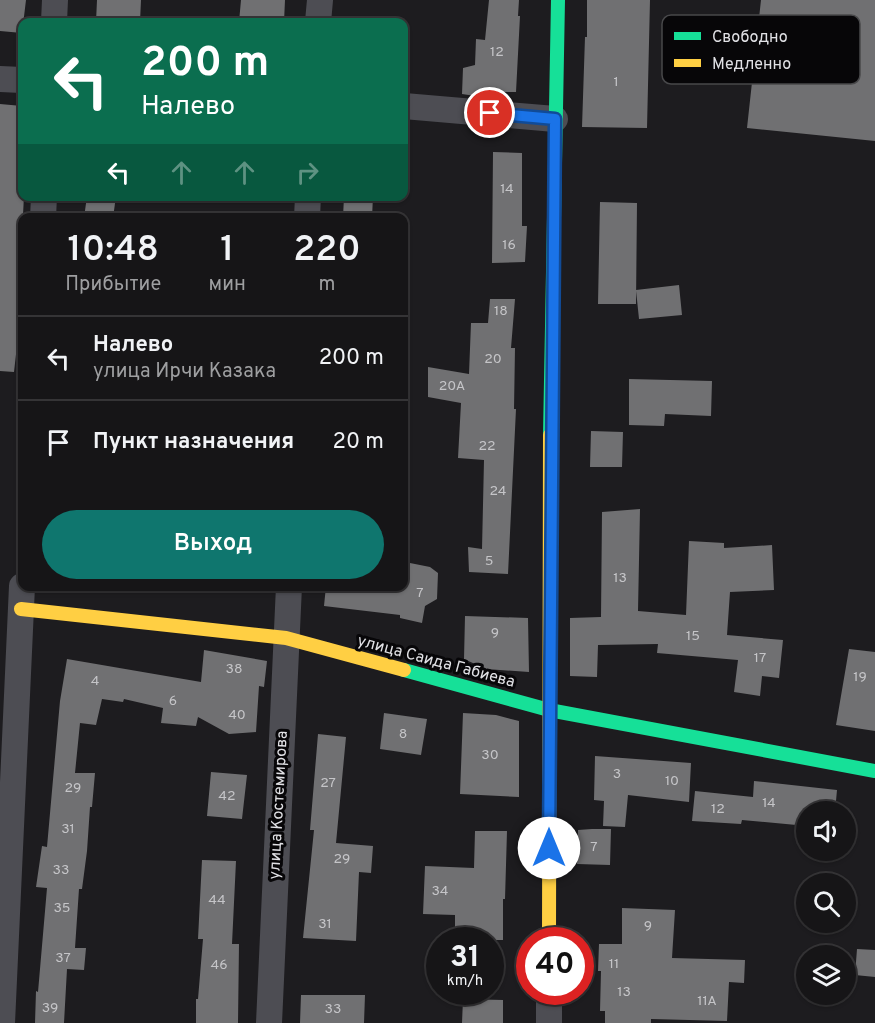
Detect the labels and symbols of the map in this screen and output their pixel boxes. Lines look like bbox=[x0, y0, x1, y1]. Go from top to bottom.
legend bbox=[662, 15, 860, 84]
text: Свободно bbox=[712, 28, 788, 48]
house number: 12 bbox=[490, 44, 504, 61]
text: Медленно bbox=[712, 55, 791, 75]
house number: 1 bbox=[613, 74, 619, 91]
pin bbox=[464, 87, 515, 138]
house number: 14 bbox=[500, 181, 514, 198]
house number: 16 bbox=[502, 237, 516, 254]
house number: 18 bbox=[494, 303, 508, 320]
house number: 20 bbox=[484, 351, 502, 368]
house number: 20А bbox=[439, 378, 465, 395]
house number: 22 bbox=[478, 438, 496, 455]
house number: 24 bbox=[489, 483, 507, 500]
house number: 5 bbox=[485, 553, 493, 570]
house number: 13 bbox=[613, 570, 627, 587]
house number: 7 bbox=[416, 585, 424, 602]
house number: 9 bbox=[491, 625, 499, 642]
house number: 15 bbox=[686, 628, 700, 645]
street label: улица Саида Габиева bbox=[355, 631, 517, 693]
house number: 17 bbox=[754, 650, 766, 667]
house number: 38 bbox=[226, 661, 242, 678]
house number: 19 bbox=[853, 669, 867, 686]
house number: 4 bbox=[91, 673, 99, 690]
house number: 6 bbox=[169, 693, 177, 710]
house number: 40 bbox=[228, 707, 246, 724]
house number: 8 bbox=[399, 726, 407, 743]
street label: улица Костемирова bbox=[265, 730, 293, 880]
house number: 30 bbox=[481, 747, 499, 764]
house number: 3 bbox=[613, 766, 621, 783]
house number: 10 bbox=[665, 773, 679, 790]
house number: 27 bbox=[320, 775, 336, 792]
house number: 29 bbox=[65, 780, 81, 797]
house number: 42 bbox=[218, 788, 236, 805]
house number: 14 bbox=[762, 795, 776, 812]
house number: 12 bbox=[711, 801, 725, 818]
position arrow bbox=[517, 816, 581, 880]
house number: 31 bbox=[61, 821, 75, 838]
house number: 7 bbox=[590, 839, 598, 856]
house number: 29 bbox=[334, 851, 350, 868]
house number: 33 bbox=[53, 862, 69, 879]
house number: 34 bbox=[431, 883, 449, 900]
house number: 44 bbox=[208, 892, 226, 909]
house number: 35 bbox=[53, 900, 71, 917]
house number: 31 bbox=[318, 916, 332, 933]
house number: 9 bbox=[644, 918, 652, 935]
speed limit sign: 40 bbox=[516, 927, 594, 1005]
house number: 37 bbox=[55, 950, 71, 967]
house number: 11 bbox=[609, 956, 619, 973]
house number: 46 bbox=[210, 957, 228, 974]
house number: 13 bbox=[617, 984, 631, 1001]
house number: 11А bbox=[697, 993, 717, 1010]
house number: 39 bbox=[42, 1000, 58, 1017]
house number: 33 bbox=[325, 1001, 341, 1018]

